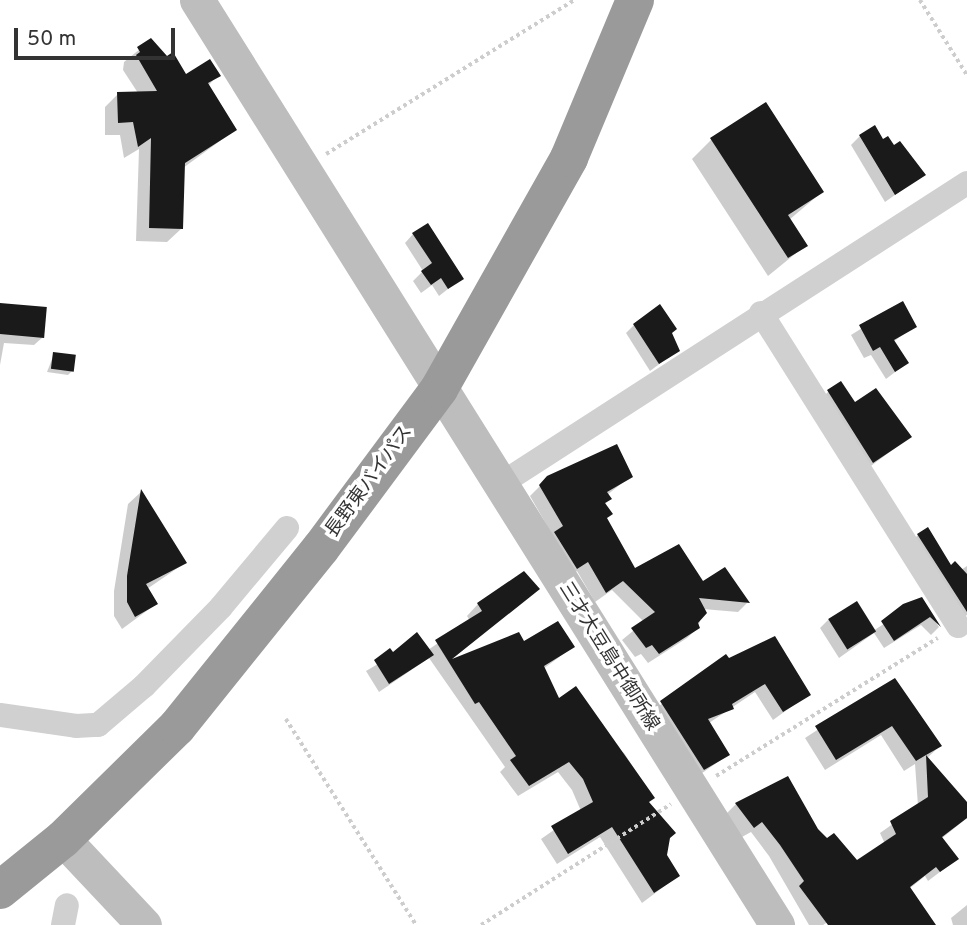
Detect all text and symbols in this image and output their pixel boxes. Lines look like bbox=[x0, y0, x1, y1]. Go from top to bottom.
scale bar bbox=[18, 14, 178, 58]
text: 50 m bbox=[27, 26, 76, 53]
street label: 長野東バイパス bbox=[322, 421, 418, 543]
street label: 三才大豆島中御所線 bbox=[553, 578, 663, 736]

